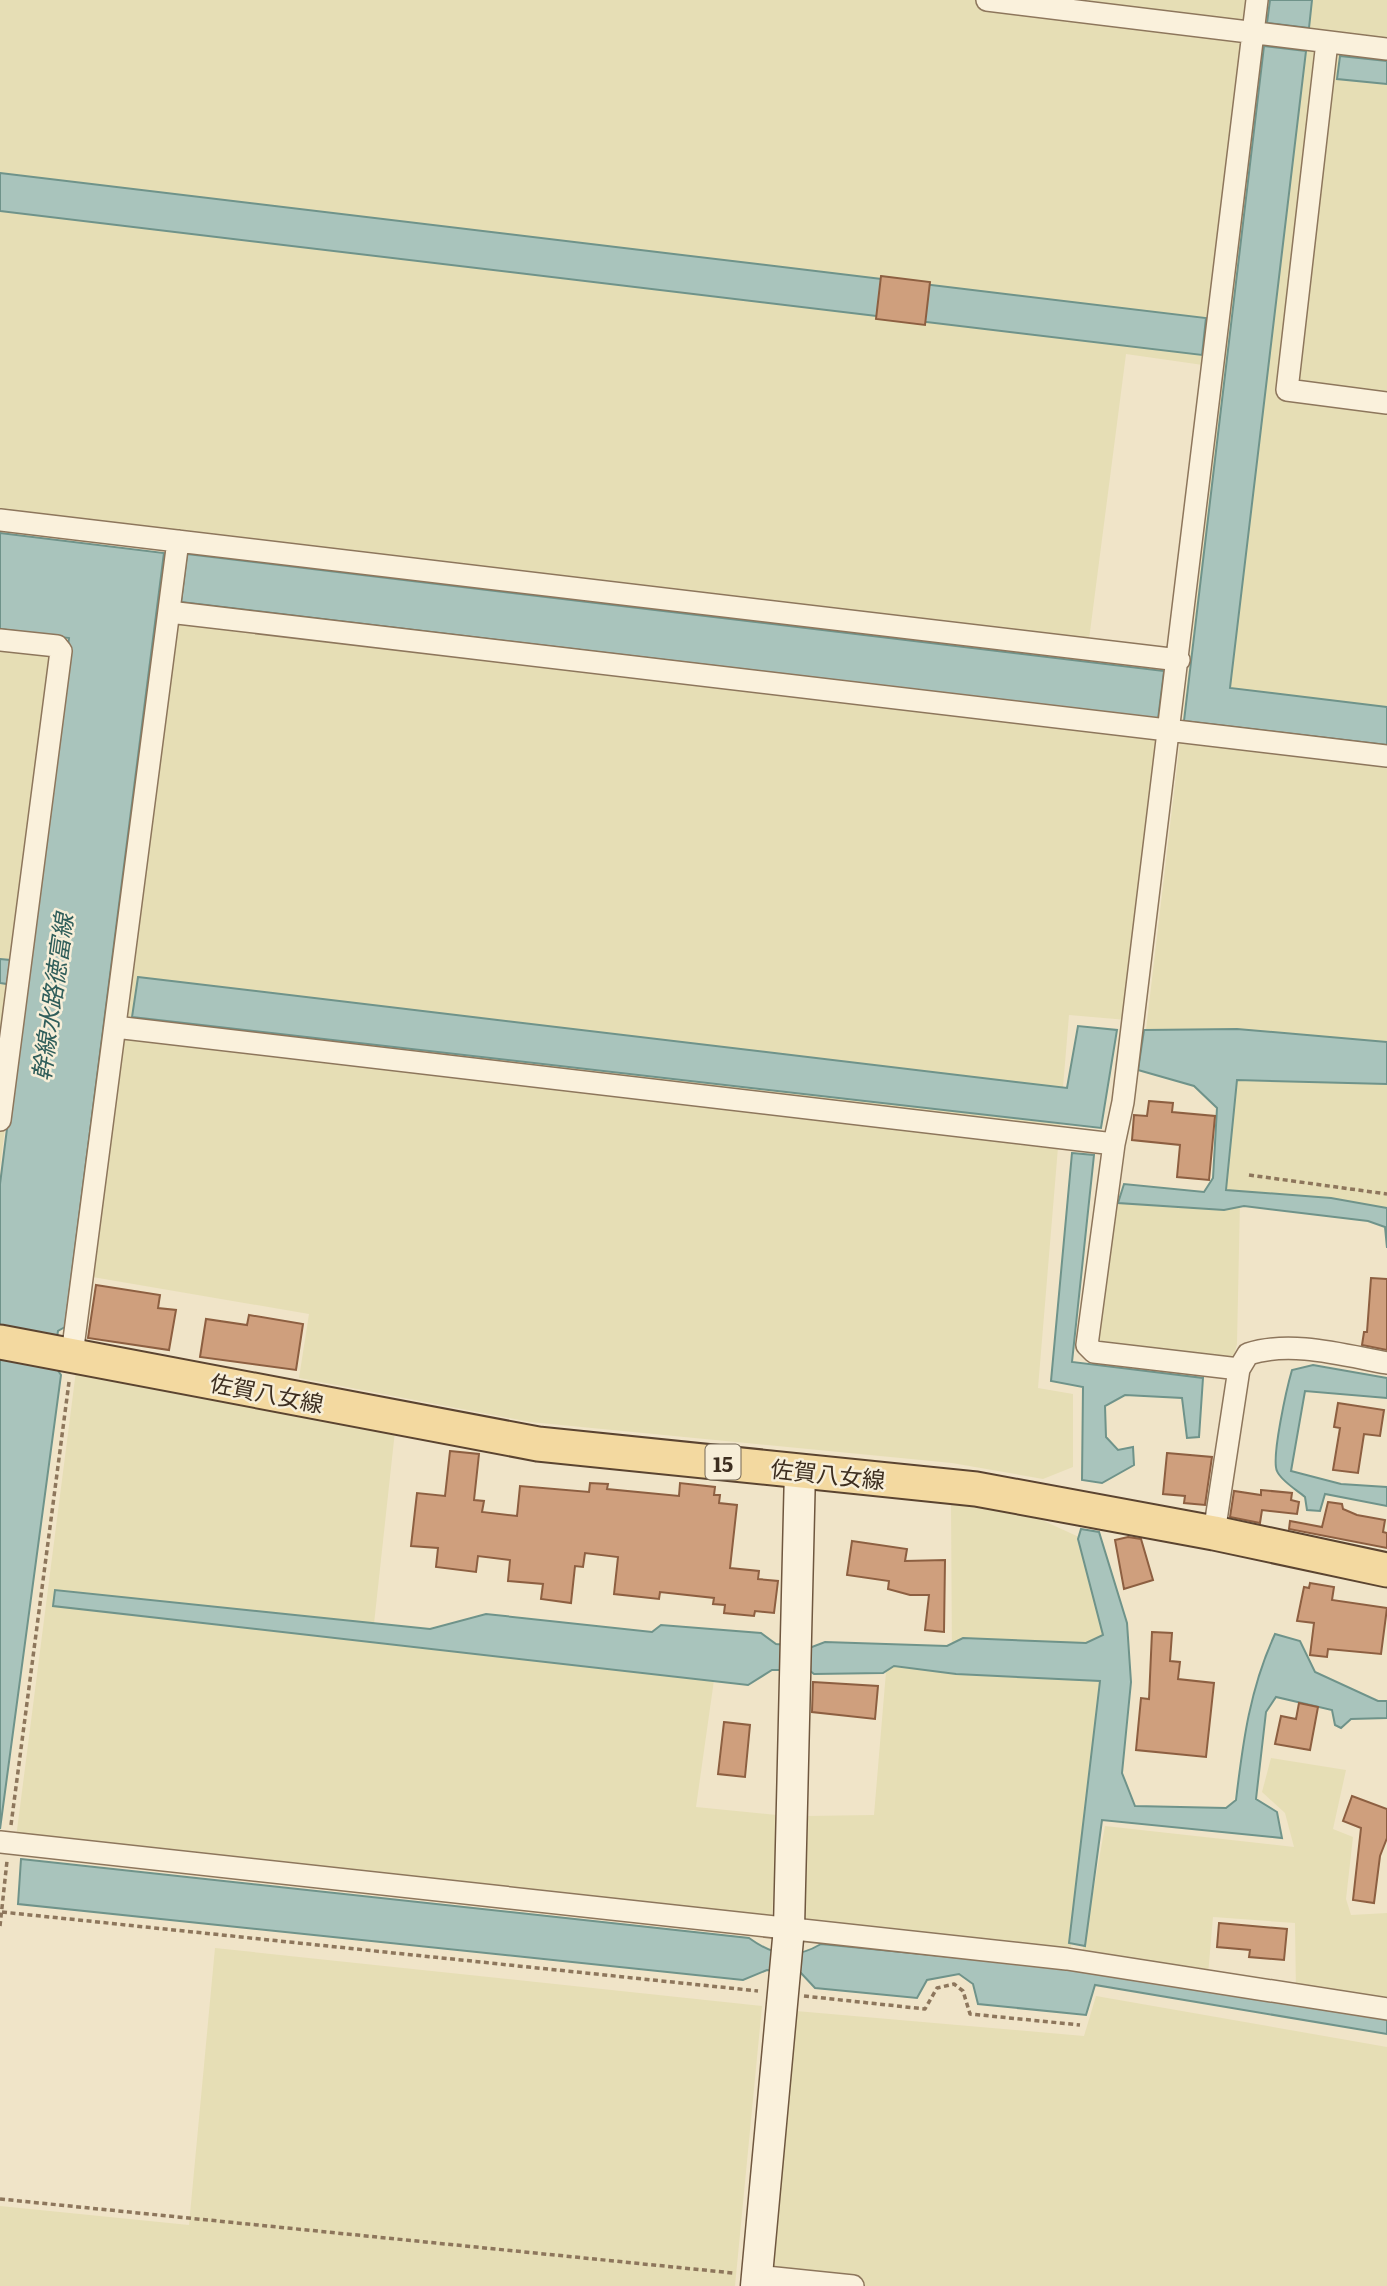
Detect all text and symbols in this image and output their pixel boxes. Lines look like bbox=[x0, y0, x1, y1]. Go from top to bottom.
water label: 幹線水路徳富線 bbox=[22, 908, 80, 1083]
street label: 佐賀八女線 bbox=[207, 1364, 327, 1420]
road number: 15 bbox=[706, 1444, 740, 1480]
street label: 佐賀八女線 bbox=[769, 1450, 887, 1496]

